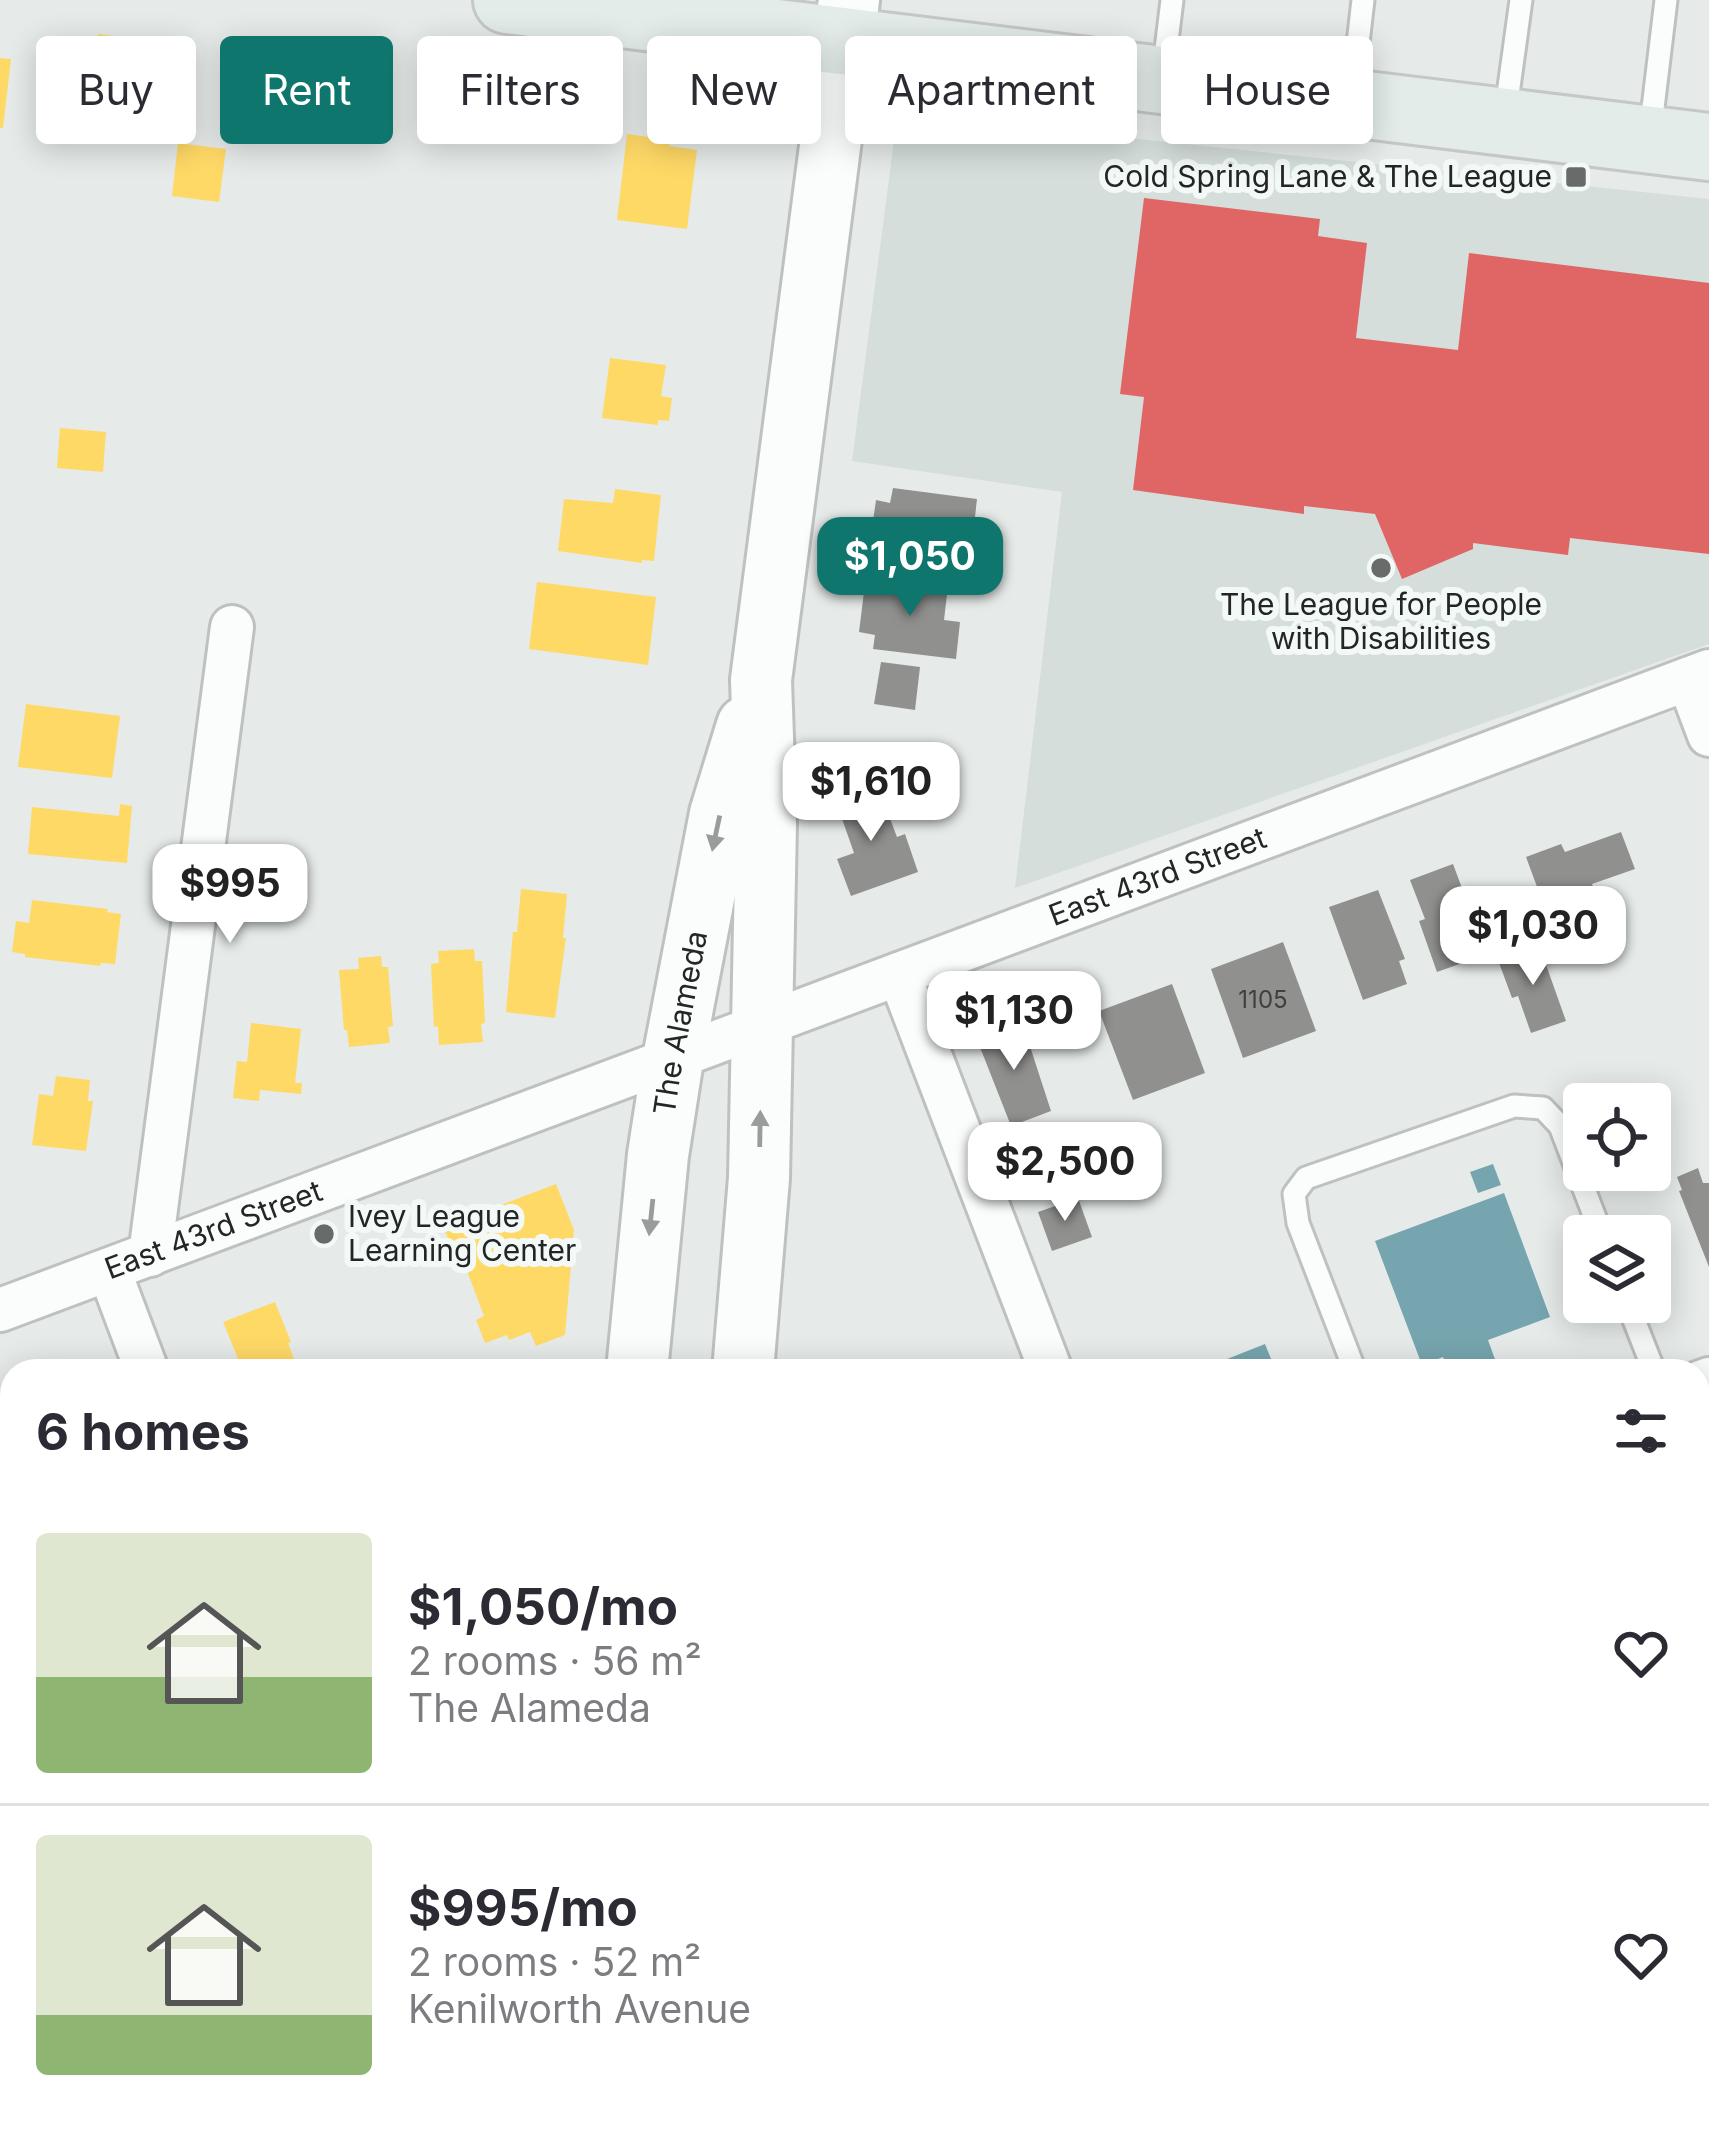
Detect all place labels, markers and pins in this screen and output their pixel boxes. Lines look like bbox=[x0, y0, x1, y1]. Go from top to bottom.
place label: Cold Spring Lane & The League bbox=[1103, 158, 1552, 194]
marker: Cold Spring Lane & The League bbox=[1563, 164, 1589, 190]
pin: $1,050 bbox=[812, 517, 1008, 619]
marker: The League for People with Disabilities bbox=[1368, 555, 1394, 581]
place label: The League for People with Disabilities bbox=[1220, 586, 1542, 656]
pin: $1,610 bbox=[773, 742, 969, 844]
pin: $995 bbox=[159, 844, 301, 946]
pin: $1,030 bbox=[1435, 886, 1631, 988]
pin: $1,130 bbox=[916, 971, 1112, 1073]
pin: $2,500 bbox=[967, 1122, 1163, 1224]
place label: Ivey League Learning Center bbox=[348, 1198, 576, 1268]
marker: Ivey League Learning Center bbox=[311, 1221, 337, 1247]

